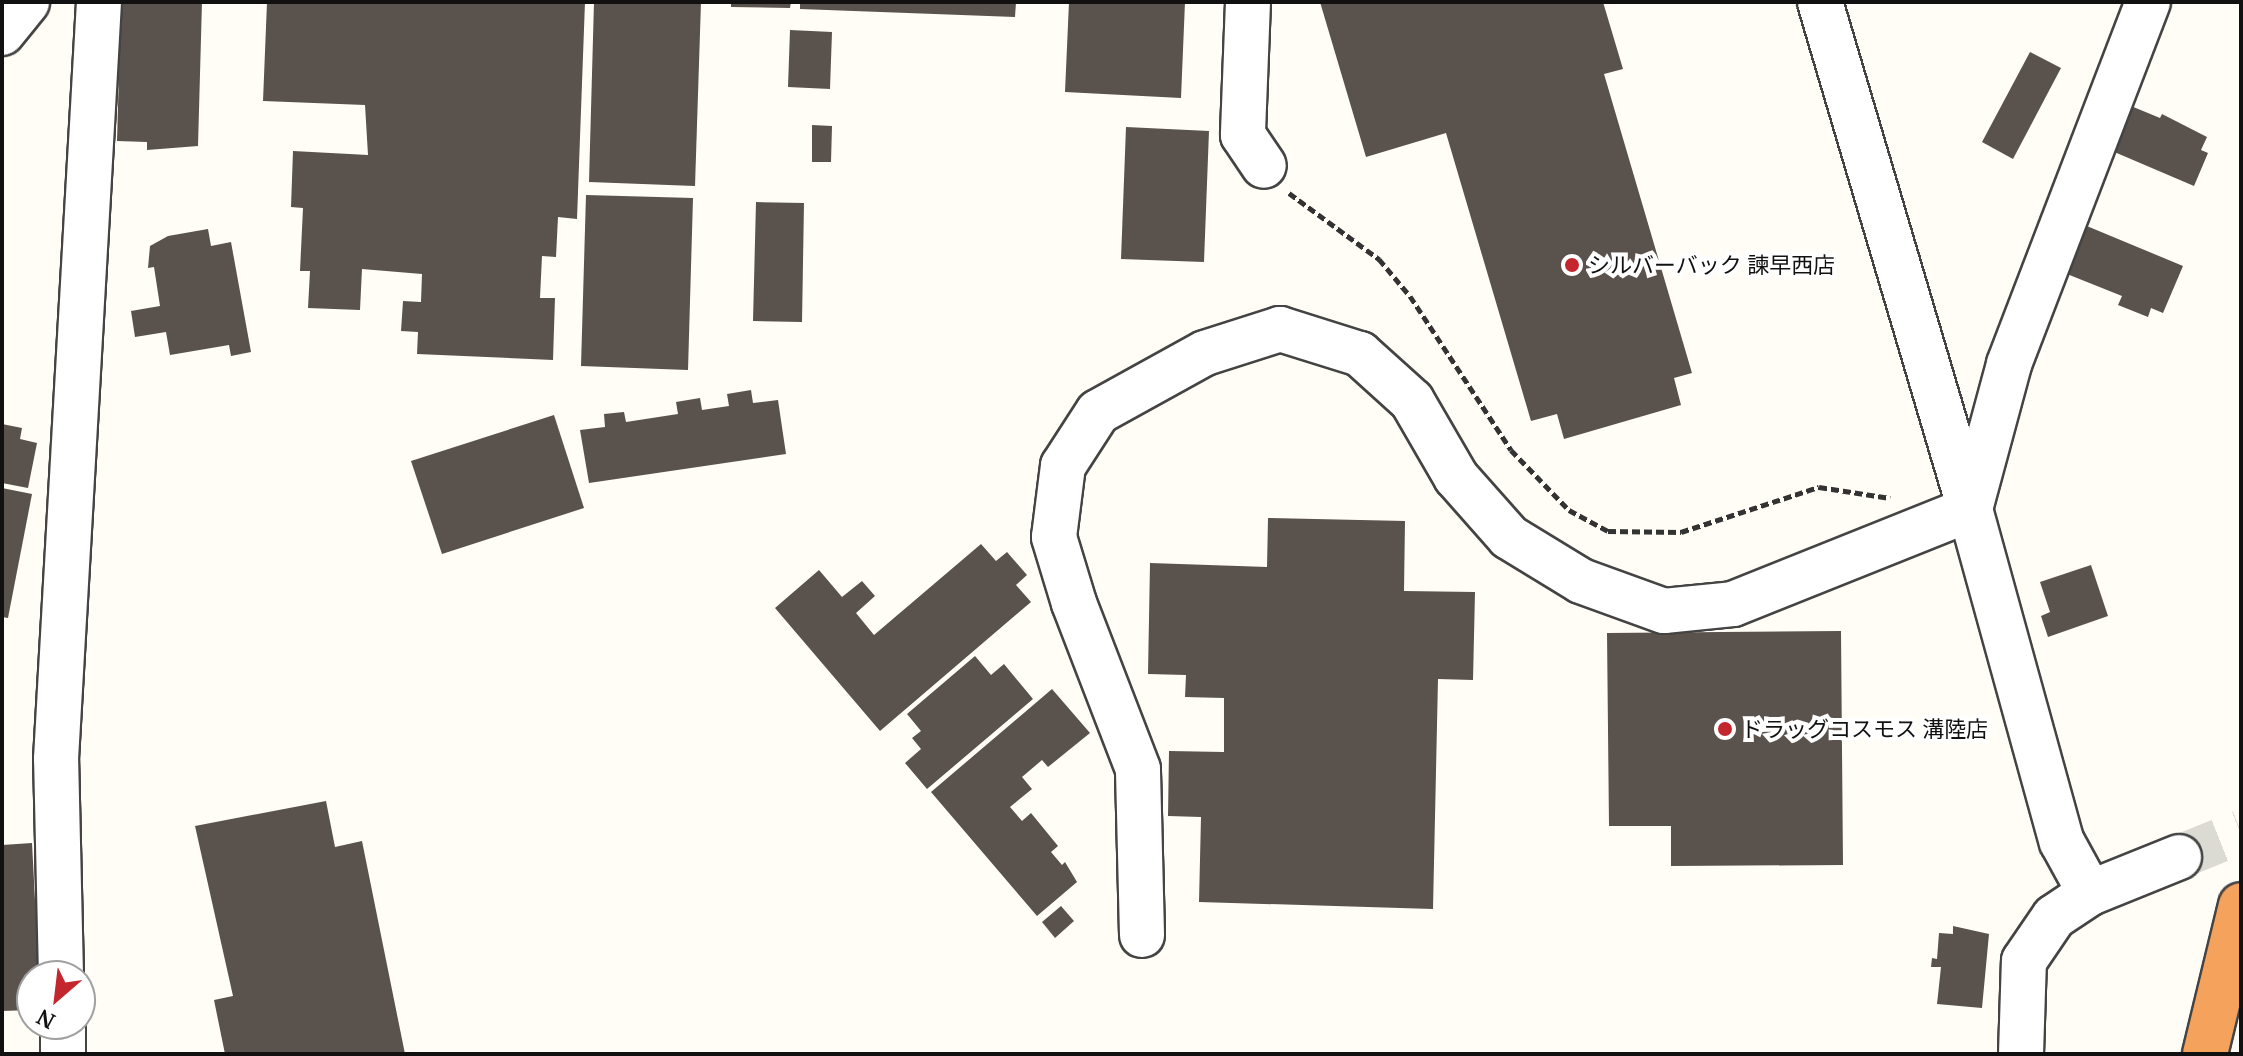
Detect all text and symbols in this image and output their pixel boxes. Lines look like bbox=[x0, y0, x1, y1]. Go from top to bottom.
place label: シルバーバック 諫早西店 bbox=[1588, 252, 1835, 278]
marker: シルバーバック 諫早西店 bbox=[1563, 256, 1581, 274]
place label: ドラッグコスモス 溝陸店 bbox=[1741, 716, 1988, 742]
marker: ドラッグコスモス 溝陸店 bbox=[1716, 720, 1734, 738]
north arrow bbox=[16, 960, 96, 1040]
text: N bbox=[31, 1003, 60, 1037]

